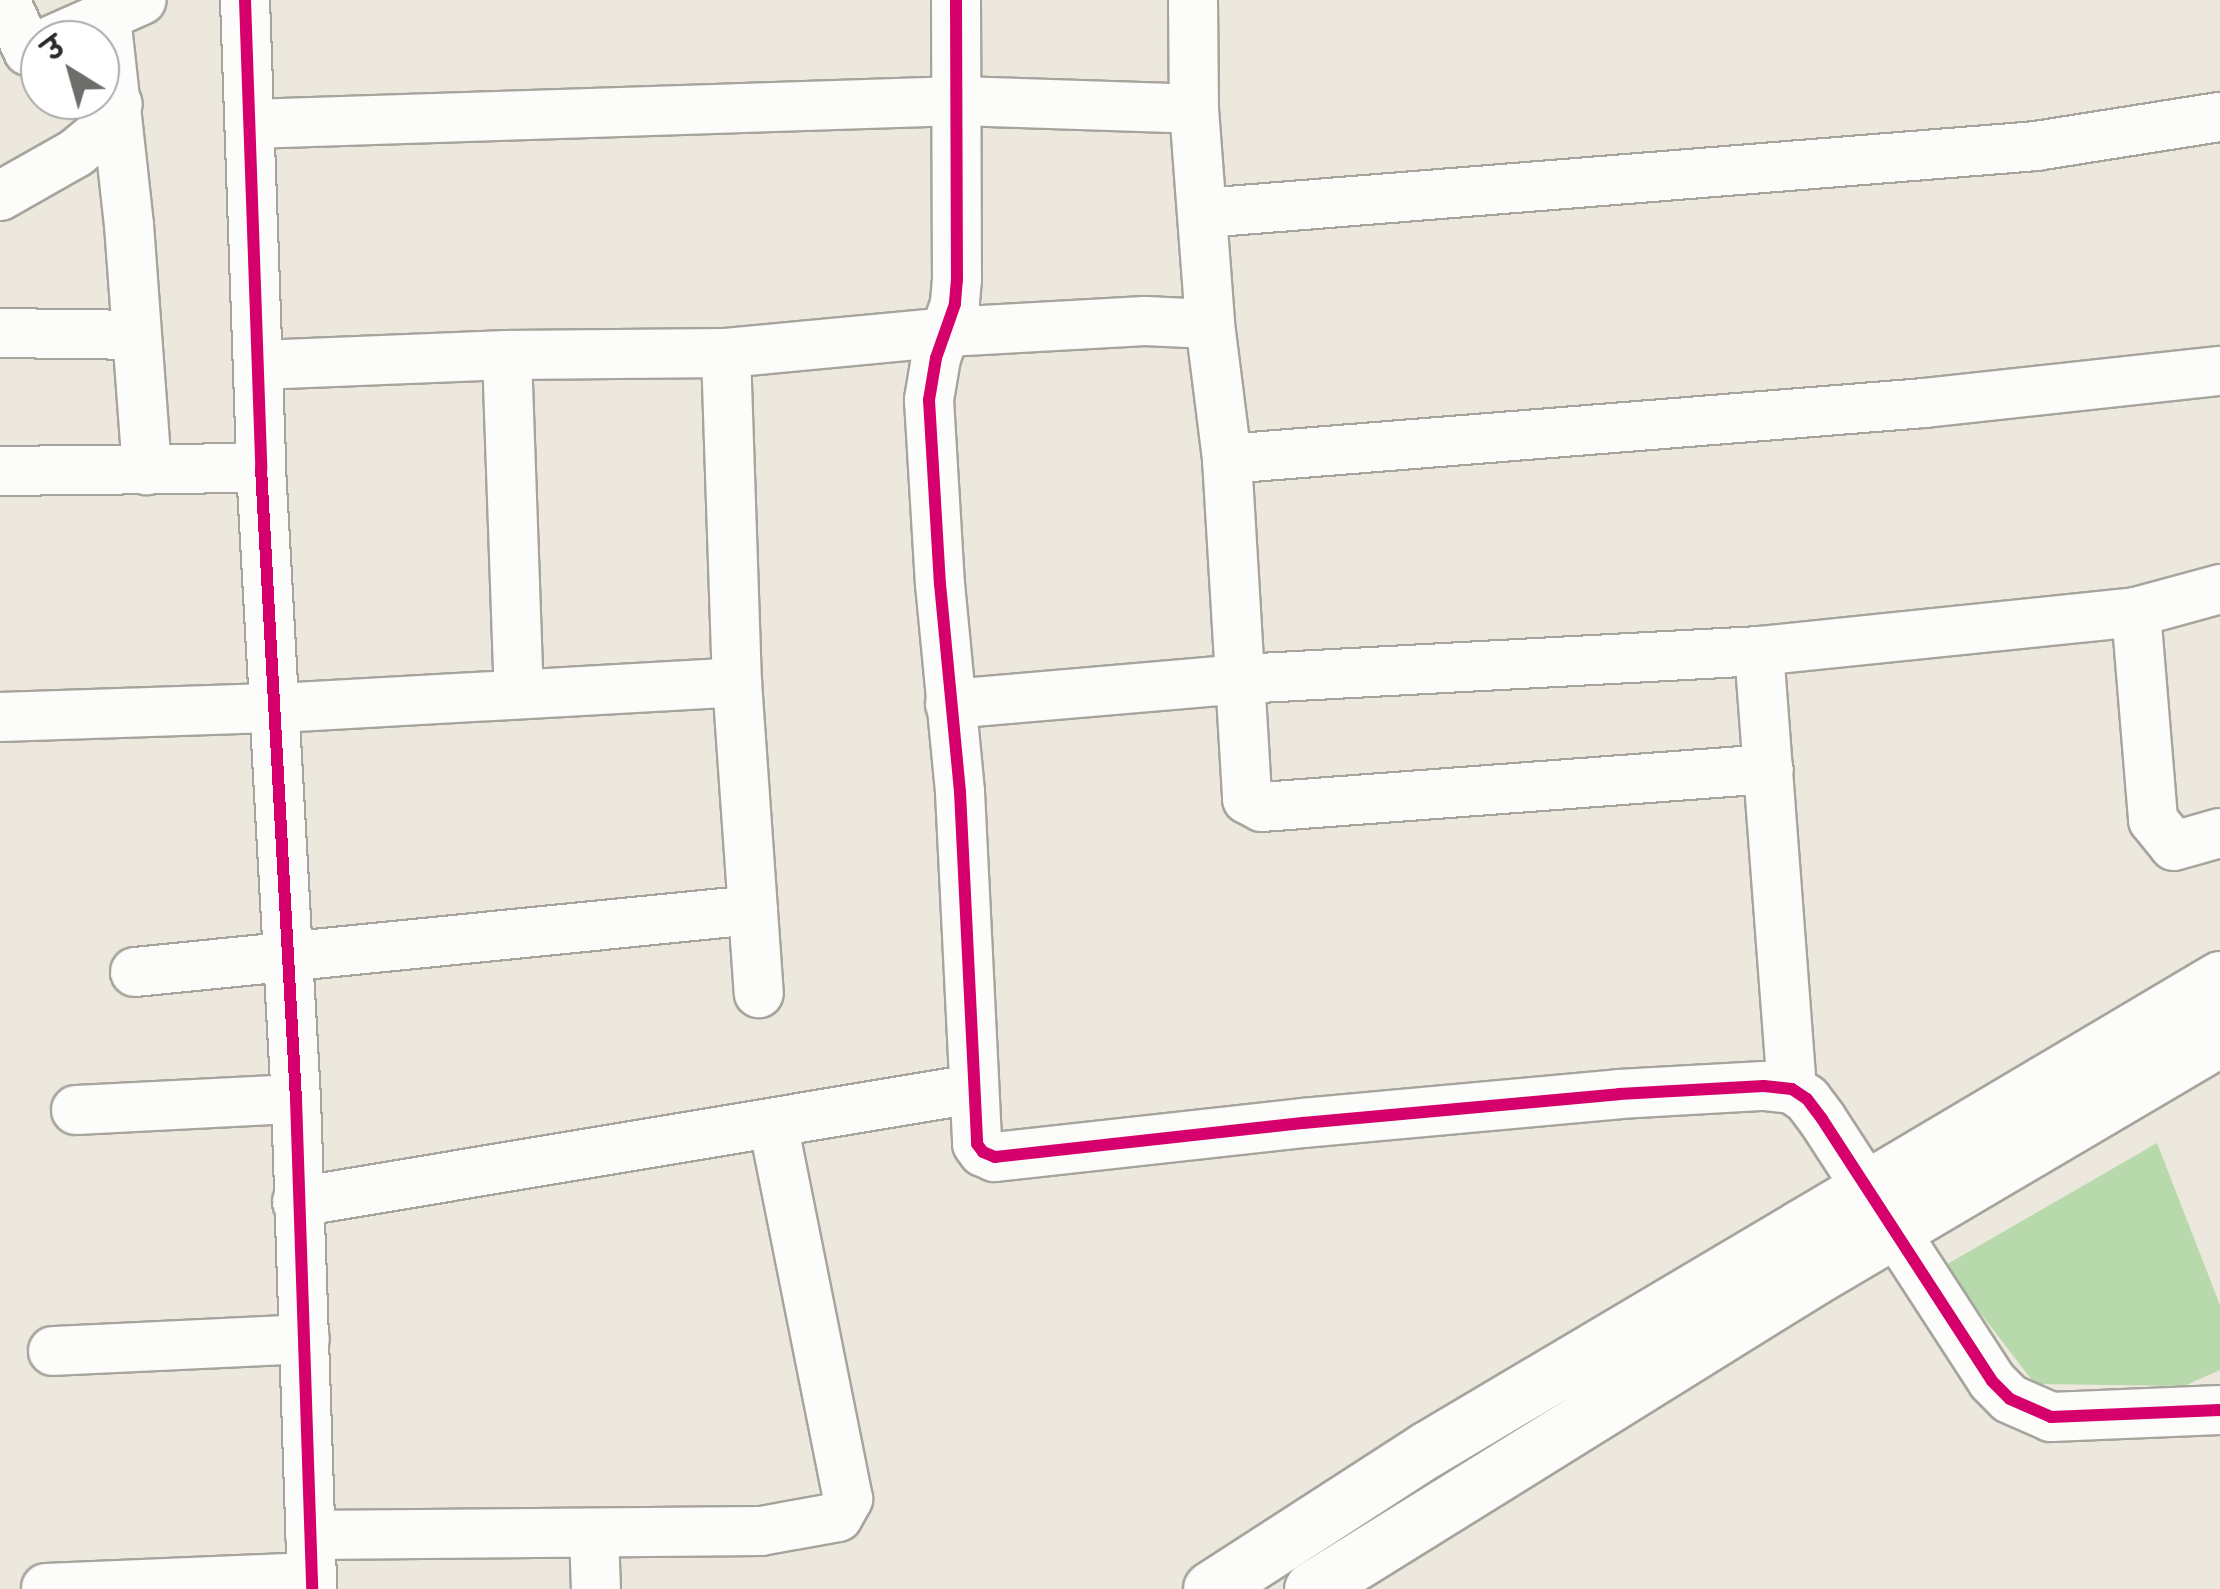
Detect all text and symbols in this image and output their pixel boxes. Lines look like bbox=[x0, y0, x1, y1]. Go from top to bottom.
north arrow bbox=[20, 20, 120, 120]
text: उ bbox=[32, 24, 73, 70]

